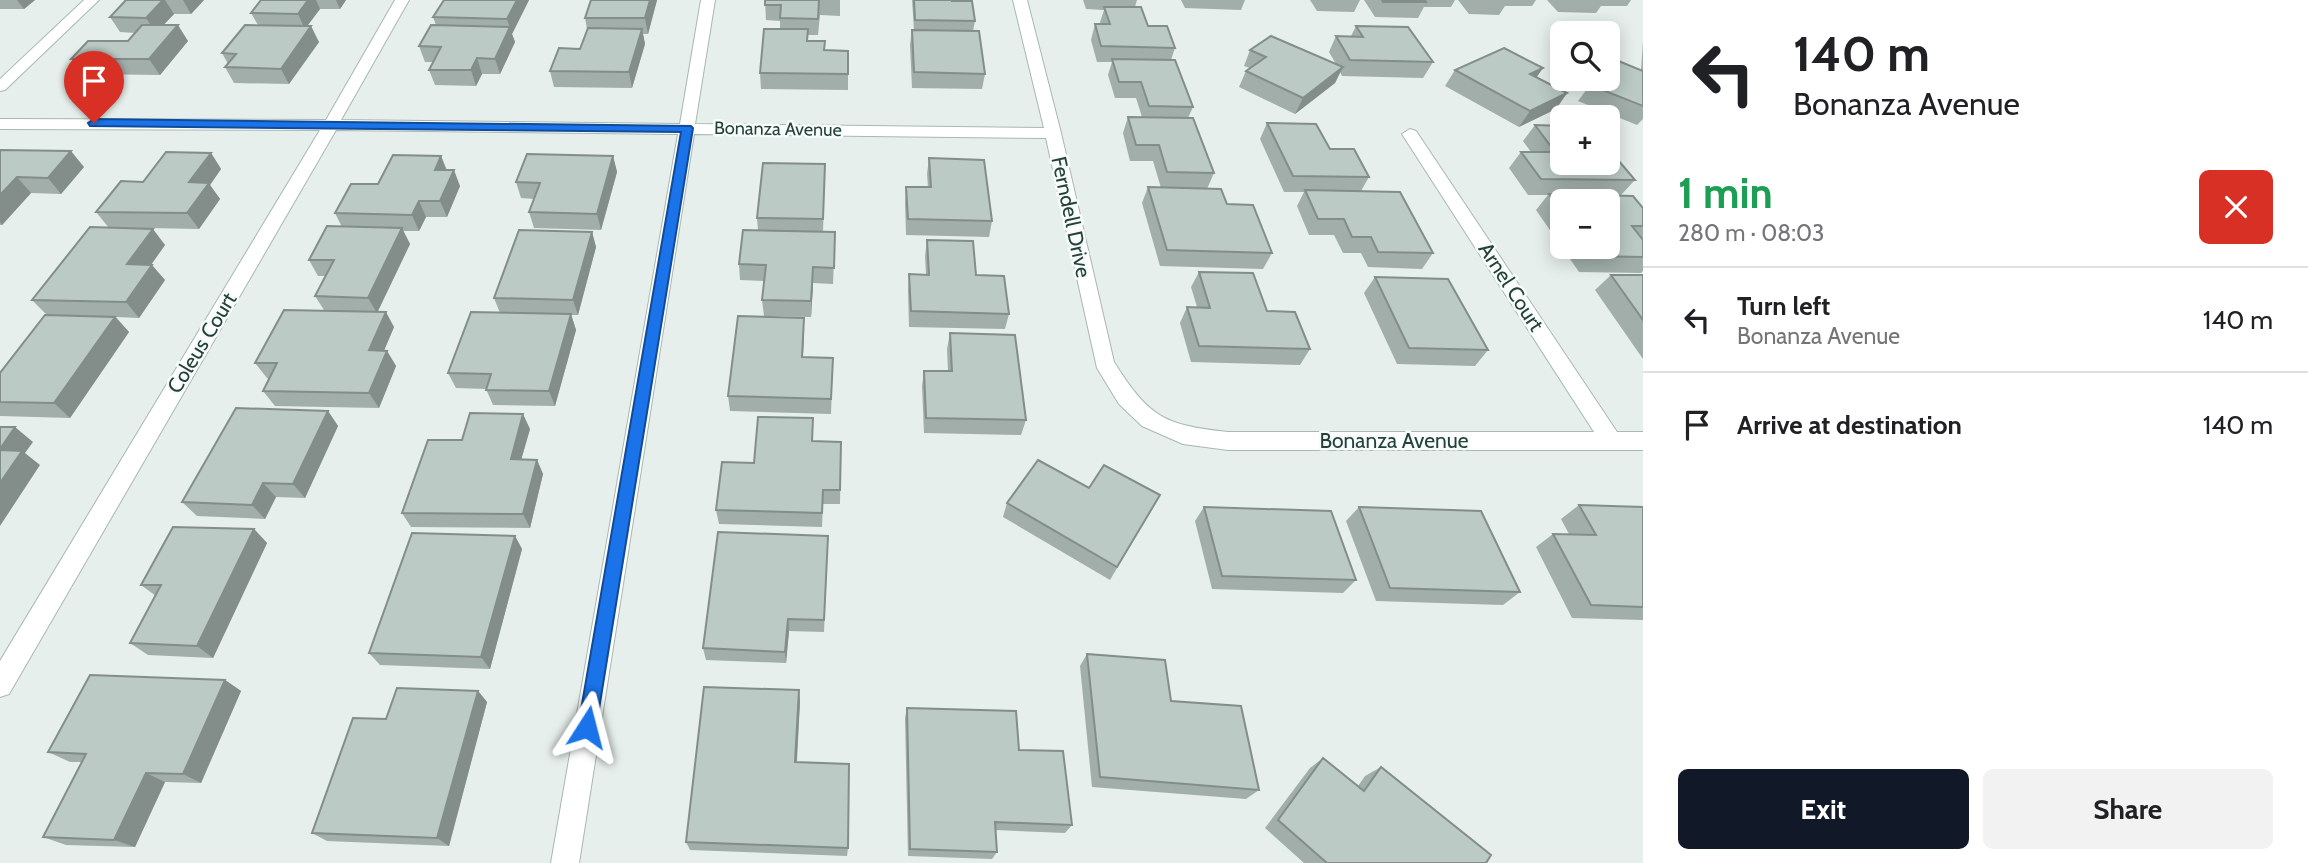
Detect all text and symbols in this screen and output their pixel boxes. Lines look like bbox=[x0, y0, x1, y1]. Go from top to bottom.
map controls bbox=[1550, 21, 1620, 259]
button: search bbox=[1550, 21, 1620, 91]
text: 140 m bbox=[1793, 24, 1930, 83]
icon: left bbox=[1678, 28, 1769, 119]
pin bbox=[64, 51, 124, 123]
icon: arrive bbox=[75, 62, 113, 100]
text: Bonanza Avenue bbox=[1793, 84, 2020, 123]
button: + bbox=[1550, 105, 1620, 175]
street label: Bonanza Avenue bbox=[714, 117, 842, 141]
street label: Ferndell Drive bbox=[1046, 154, 1097, 280]
text: 1 min bbox=[1678, 167, 1773, 219]
button: close bbox=[2199, 170, 2273, 244]
button: − bbox=[1550, 189, 1620, 259]
text: 280 m · 08:03 bbox=[1678, 219, 1825, 247]
street label: Arnel Court bbox=[1474, 238, 1549, 336]
street label: Coleus Court bbox=[162, 288, 241, 398]
text: Turn left bbox=[1737, 290, 1830, 322]
icon: left bbox=[1678, 301, 1716, 339]
text: 140 m bbox=[2203, 304, 2273, 336]
text: Bonanza Avenue bbox=[1737, 322, 1900, 350]
icon: arrive bbox=[1678, 406, 1716, 444]
text: Arrive at destination bbox=[1737, 409, 1962, 441]
text: 140 m bbox=[2203, 409, 2273, 441]
street label: Bonanza Avenue bbox=[1320, 428, 1469, 453]
position arrow bbox=[550, 690, 624, 764]
button: Exit bbox=[1678, 769, 1969, 849]
button: Share bbox=[1983, 769, 2273, 849]

